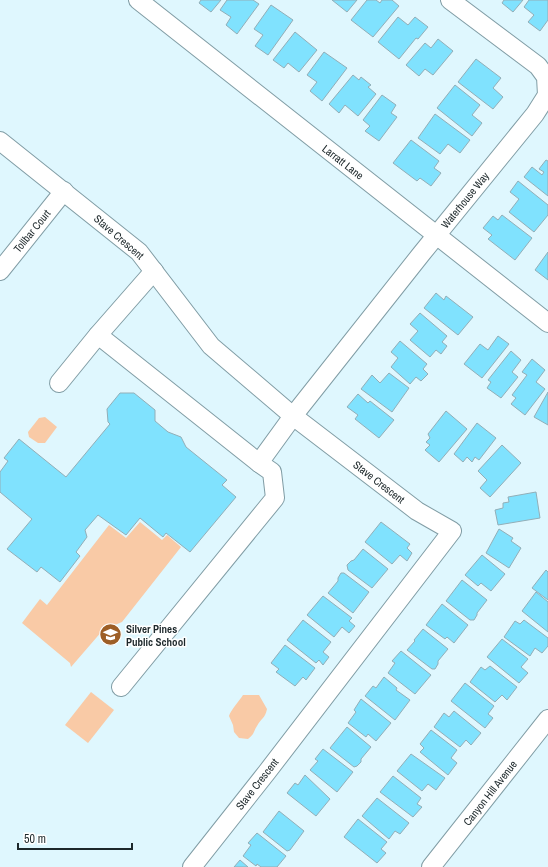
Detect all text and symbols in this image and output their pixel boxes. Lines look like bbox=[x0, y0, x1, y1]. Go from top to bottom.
street label: Larratt Lane bbox=[320, 142, 366, 182]
street label: Waterhouse Way bbox=[438, 169, 492, 231]
street label: Tollbar Court bbox=[10, 206, 54, 255]
street label: Stave Crescent bbox=[91, 211, 147, 263]
street label: Stave Crescent bbox=[350, 457, 408, 507]
school or university icon: Silver Pines Public School bbox=[97, 622, 123, 648]
place label: Silver Pines Public School bbox=[126, 622, 186, 649]
street label: Stave Crescent bbox=[232, 755, 282, 813]
street label: Canyon Hill Avenue bbox=[460, 758, 520, 828]
scale bar bbox=[18, 825, 132, 851]
text: 50 m bbox=[24, 831, 46, 847]

